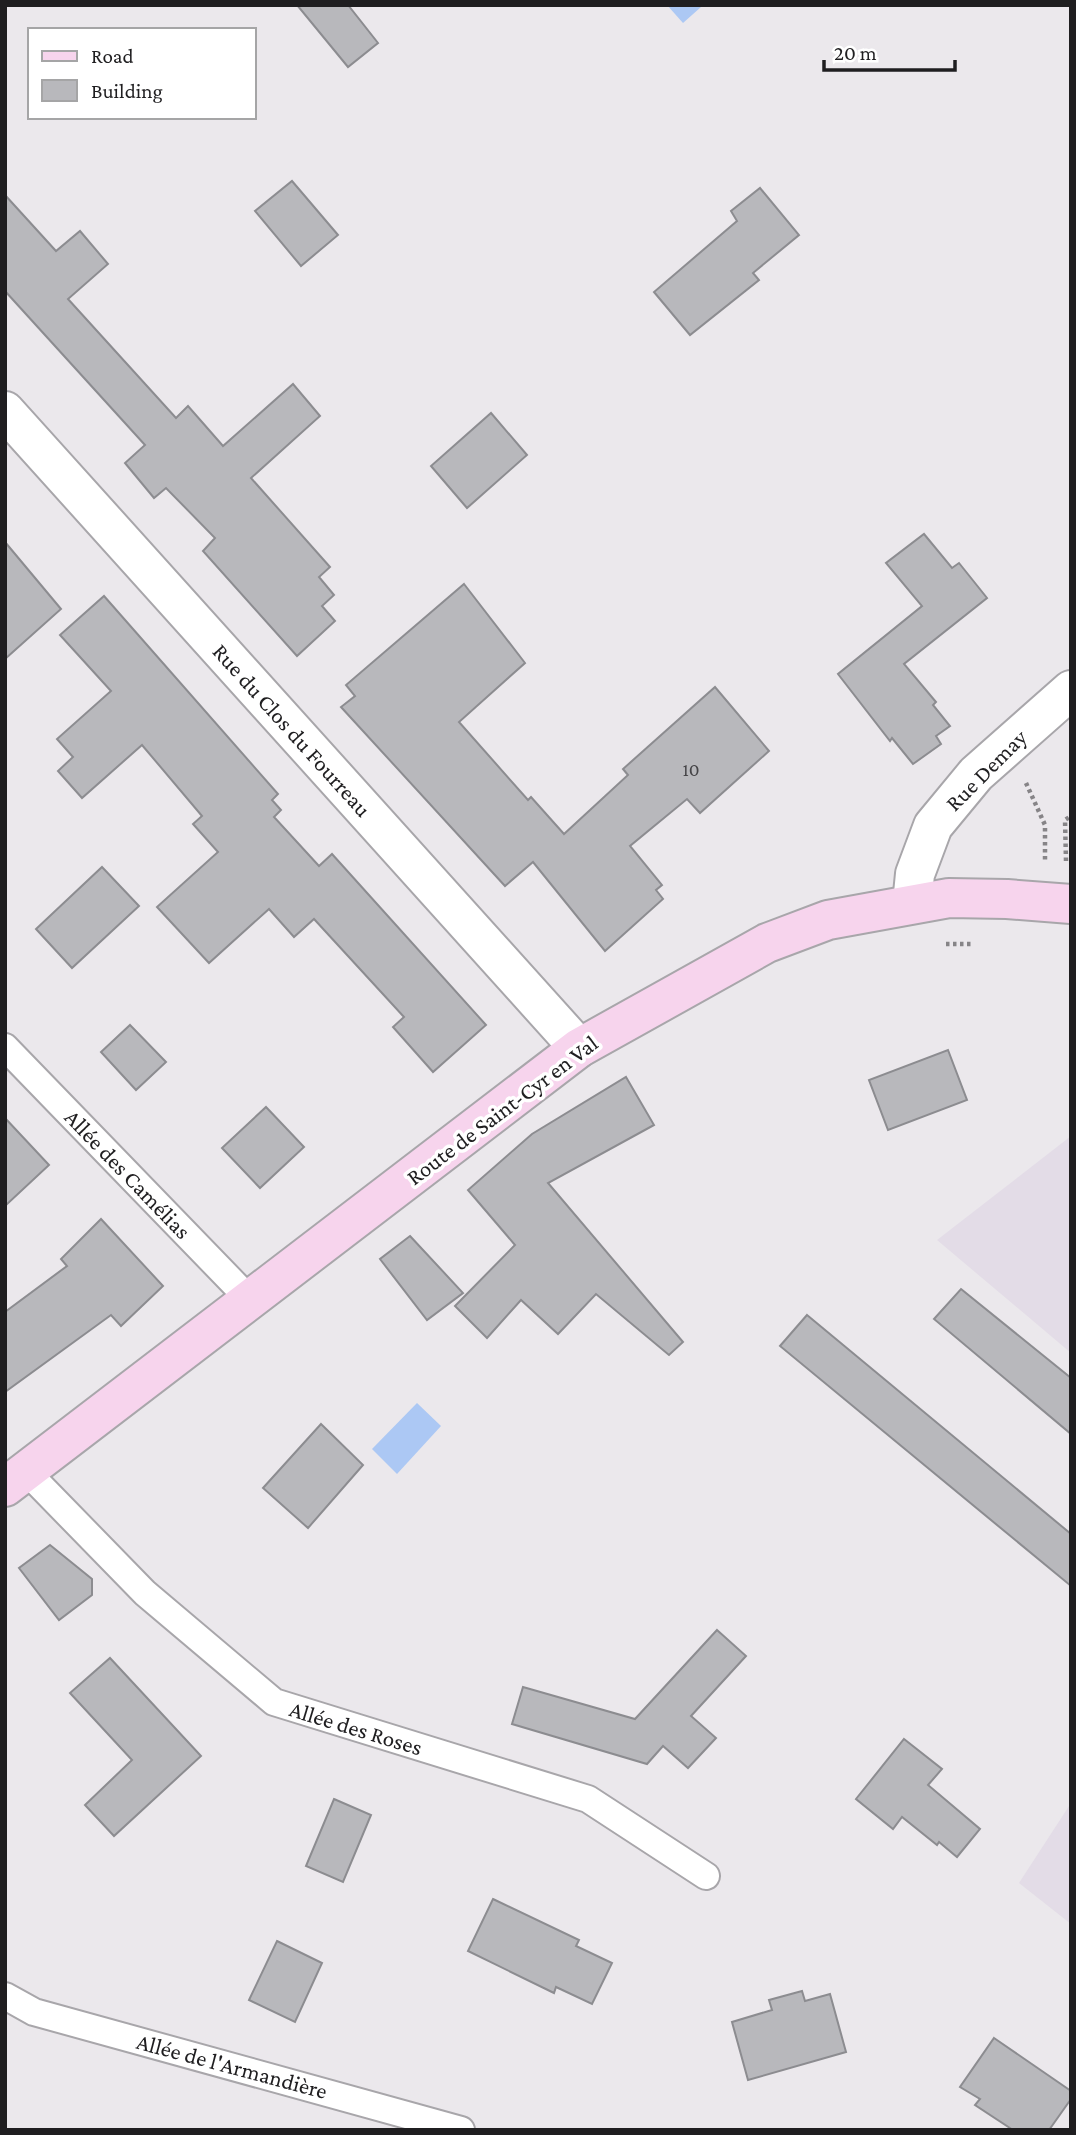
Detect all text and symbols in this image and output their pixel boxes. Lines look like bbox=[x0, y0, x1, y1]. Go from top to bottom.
legend bbox=[28, 28, 256, 119]
scale bar bbox=[824, 28, 955, 72]
text: 20 m bbox=[834, 41, 877, 65]
text: Road bbox=[91, 44, 134, 68]
text: Building bbox=[91, 79, 163, 103]
street label: Rue du Clos du Fourreau bbox=[207, 638, 377, 822]
street label: Rue Demay bbox=[940, 724, 1032, 816]
house number: 10 bbox=[682, 759, 700, 780]
street label: Route de Saint-Cyr en Val bbox=[401, 1030, 603, 1190]
street label: Allée des Camélias bbox=[60, 1104, 196, 1244]
street label: Allée des Roses bbox=[287, 1695, 425, 1761]
street label: Allée de l'Armandière bbox=[134, 2028, 330, 2104]

